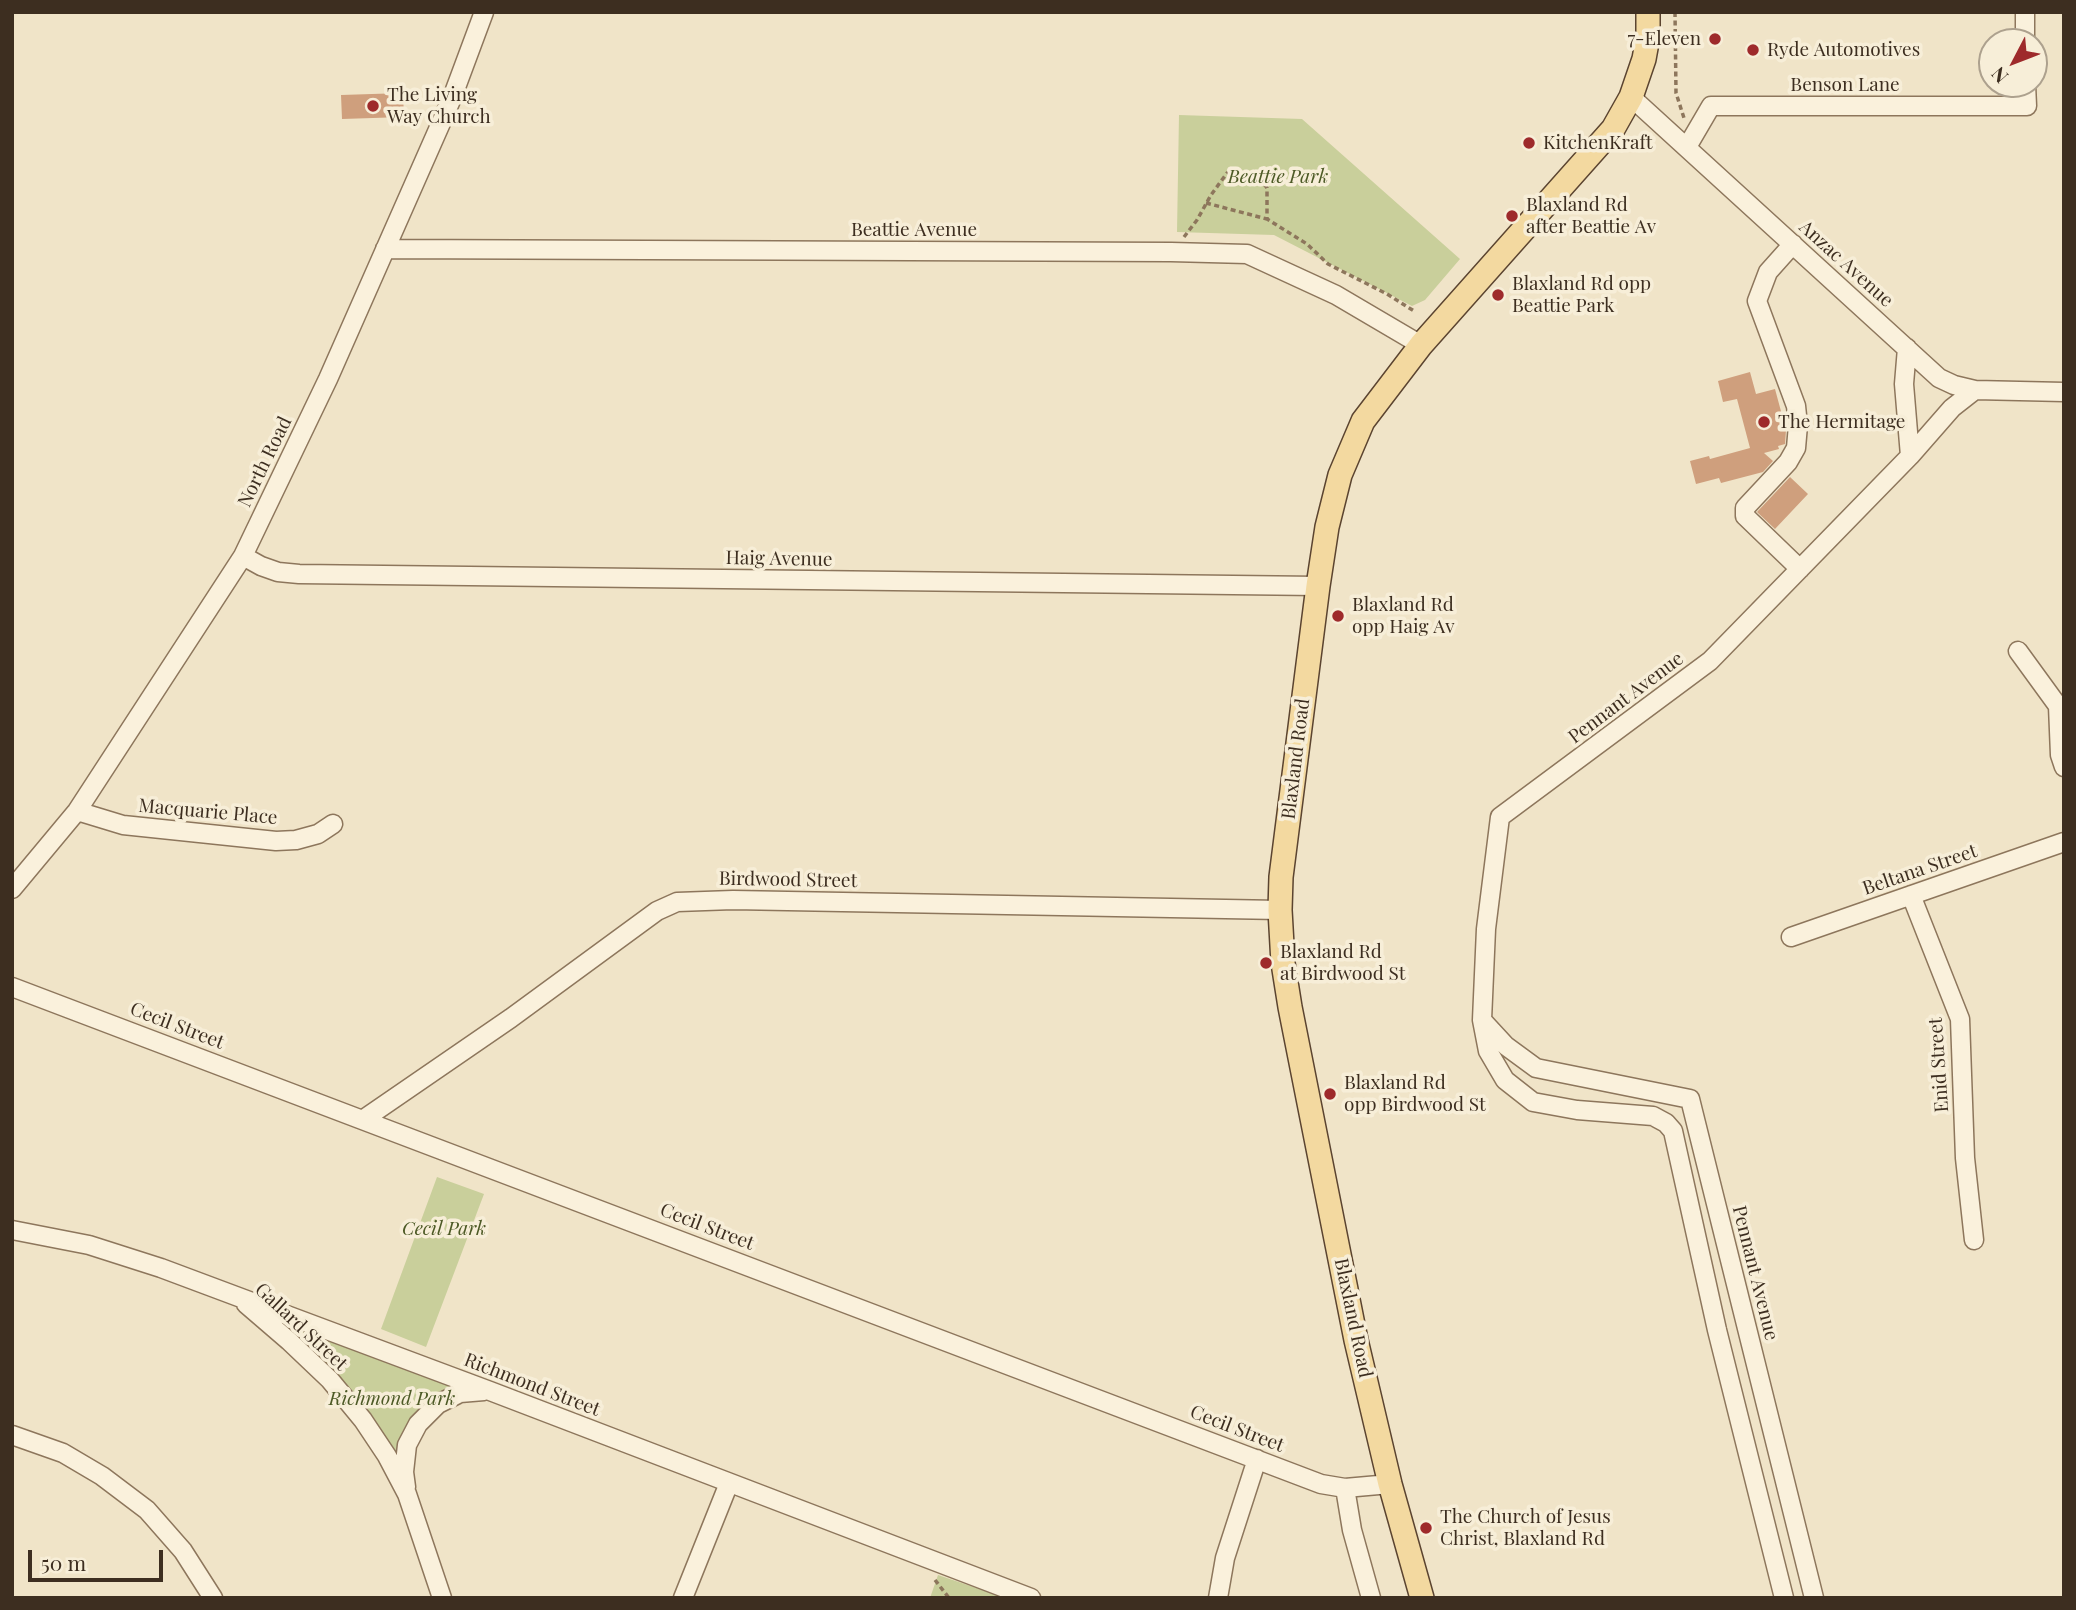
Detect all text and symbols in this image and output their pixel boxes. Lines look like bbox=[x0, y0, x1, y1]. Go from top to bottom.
place label: 7-Eleven bbox=[1628, 28, 1701, 50]
north arrow bbox=[1978, 28, 2048, 98]
marker: 7-Eleven bbox=[1707, 31, 1723, 47]
place label: Ryde Automotives bbox=[1767, 39, 1920, 61]
marker: Ryde Automotives bbox=[1745, 42, 1761, 58]
text: N bbox=[1985, 62, 2013, 90]
street label: Benson Lane bbox=[1790, 74, 1900, 96]
place label: The Living Way Church bbox=[387, 84, 491, 128]
marker: The Living Way Church bbox=[365, 98, 381, 114]
place label: KitchenKraft bbox=[1543, 132, 1652, 154]
marker: KitchenKraft bbox=[1521, 135, 1537, 151]
park label: Beattie Park bbox=[1228, 166, 1328, 188]
place label: Blaxland Rd after Beattie Av bbox=[1526, 194, 1656, 238]
marker: Blaxland Rd after Beattie Av bbox=[1504, 208, 1520, 224]
street label: Anzac Avenue bbox=[1794, 216, 1898, 312]
street label: Beattie Avenue bbox=[851, 219, 977, 241]
place label: Blaxland Rd opp Beattie Park bbox=[1512, 273, 1651, 317]
marker: Blaxland Rd opp Beattie Park bbox=[1490, 287, 1506, 303]
place label: The Hermitage bbox=[1778, 411, 1905, 433]
street label: North Road bbox=[233, 413, 297, 511]
marker: The Hermitage bbox=[1756, 414, 1772, 430]
street label: Haig Avenue bbox=[725, 547, 833, 571]
place label: Blaxland Rd opp Haig Av bbox=[1352, 594, 1455, 638]
marker: Blaxland Rd opp Haig Av bbox=[1330, 608, 1346, 624]
street label: Pennant Avenue bbox=[1564, 647, 1688, 749]
street label: Blaxland Road bbox=[1277, 697, 1315, 821]
street label: Macquarie Place bbox=[138, 795, 278, 829]
street label: Beltana Street bbox=[1860, 840, 1980, 900]
street label: Birdwood Street bbox=[719, 867, 857, 893]
place label: Blaxland Rd at Birdwood St bbox=[1280, 941, 1405, 985]
marker: Blaxland Rd at Birdwood St bbox=[1258, 955, 1274, 971]
street label: Cecil Street bbox=[127, 998, 227, 1054]
street label: Enid Street bbox=[1924, 1017, 1954, 1113]
place label: Blaxland Rd opp Birdwood St bbox=[1344, 1072, 1486, 1116]
marker: Blaxland Rd opp Birdwood St bbox=[1322, 1086, 1338, 1102]
street label: Cecil Street bbox=[657, 1199, 757, 1255]
street label: Pennant Avenue bbox=[1727, 1203, 1783, 1343]
park label: Cecil Park bbox=[402, 1218, 486, 1240]
street label: Blaxland Road bbox=[1329, 1256, 1377, 1380]
street label: Gallard Street bbox=[250, 1278, 352, 1376]
street label: Richmond Street bbox=[461, 1349, 603, 1421]
park label: Richmond Park bbox=[329, 1388, 455, 1410]
street label: Cecil Street bbox=[1187, 1401, 1287, 1457]
place label: The Church of Jesus Christ, Blaxland Rd bbox=[1440, 1506, 1611, 1550]
marker: The Church of Jesus Christ, Blaxland Rd bbox=[1418, 1520, 1434, 1536]
scale bar bbox=[32, 1536, 166, 1580]
text: 50 m bbox=[41, 1548, 86, 1576]

